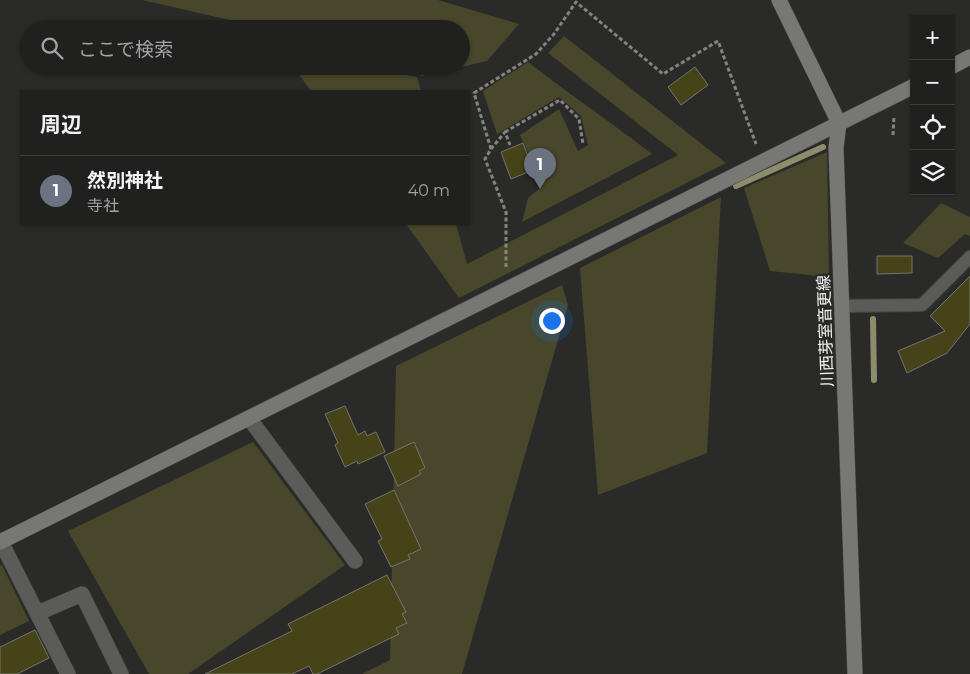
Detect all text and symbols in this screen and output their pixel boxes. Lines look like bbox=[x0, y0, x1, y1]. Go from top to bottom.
map controls bbox=[910, 15, 955, 195]
button: + bbox=[910, 15, 955, 60]
search box bbox=[20, 20, 470, 75]
icon: search bbox=[38, 34, 66, 62]
text: ここで検索 bbox=[78, 38, 173, 61]
button: − bbox=[910, 60, 955, 105]
button: locate bbox=[910, 105, 955, 150]
text: 周辺 bbox=[40, 112, 82, 137]
pin: 1 bbox=[524, 148, 556, 189]
button: layers bbox=[910, 150, 955, 195]
text: 然別神社 bbox=[87, 169, 163, 192]
text: 1 bbox=[53, 181, 59, 200]
text: 40 m bbox=[408, 181, 450, 200]
text: 寺社 bbox=[87, 196, 119, 215]
street label: 川西芽室音更線 bbox=[814, 275, 837, 387]
your location bbox=[539, 308, 565, 334]

